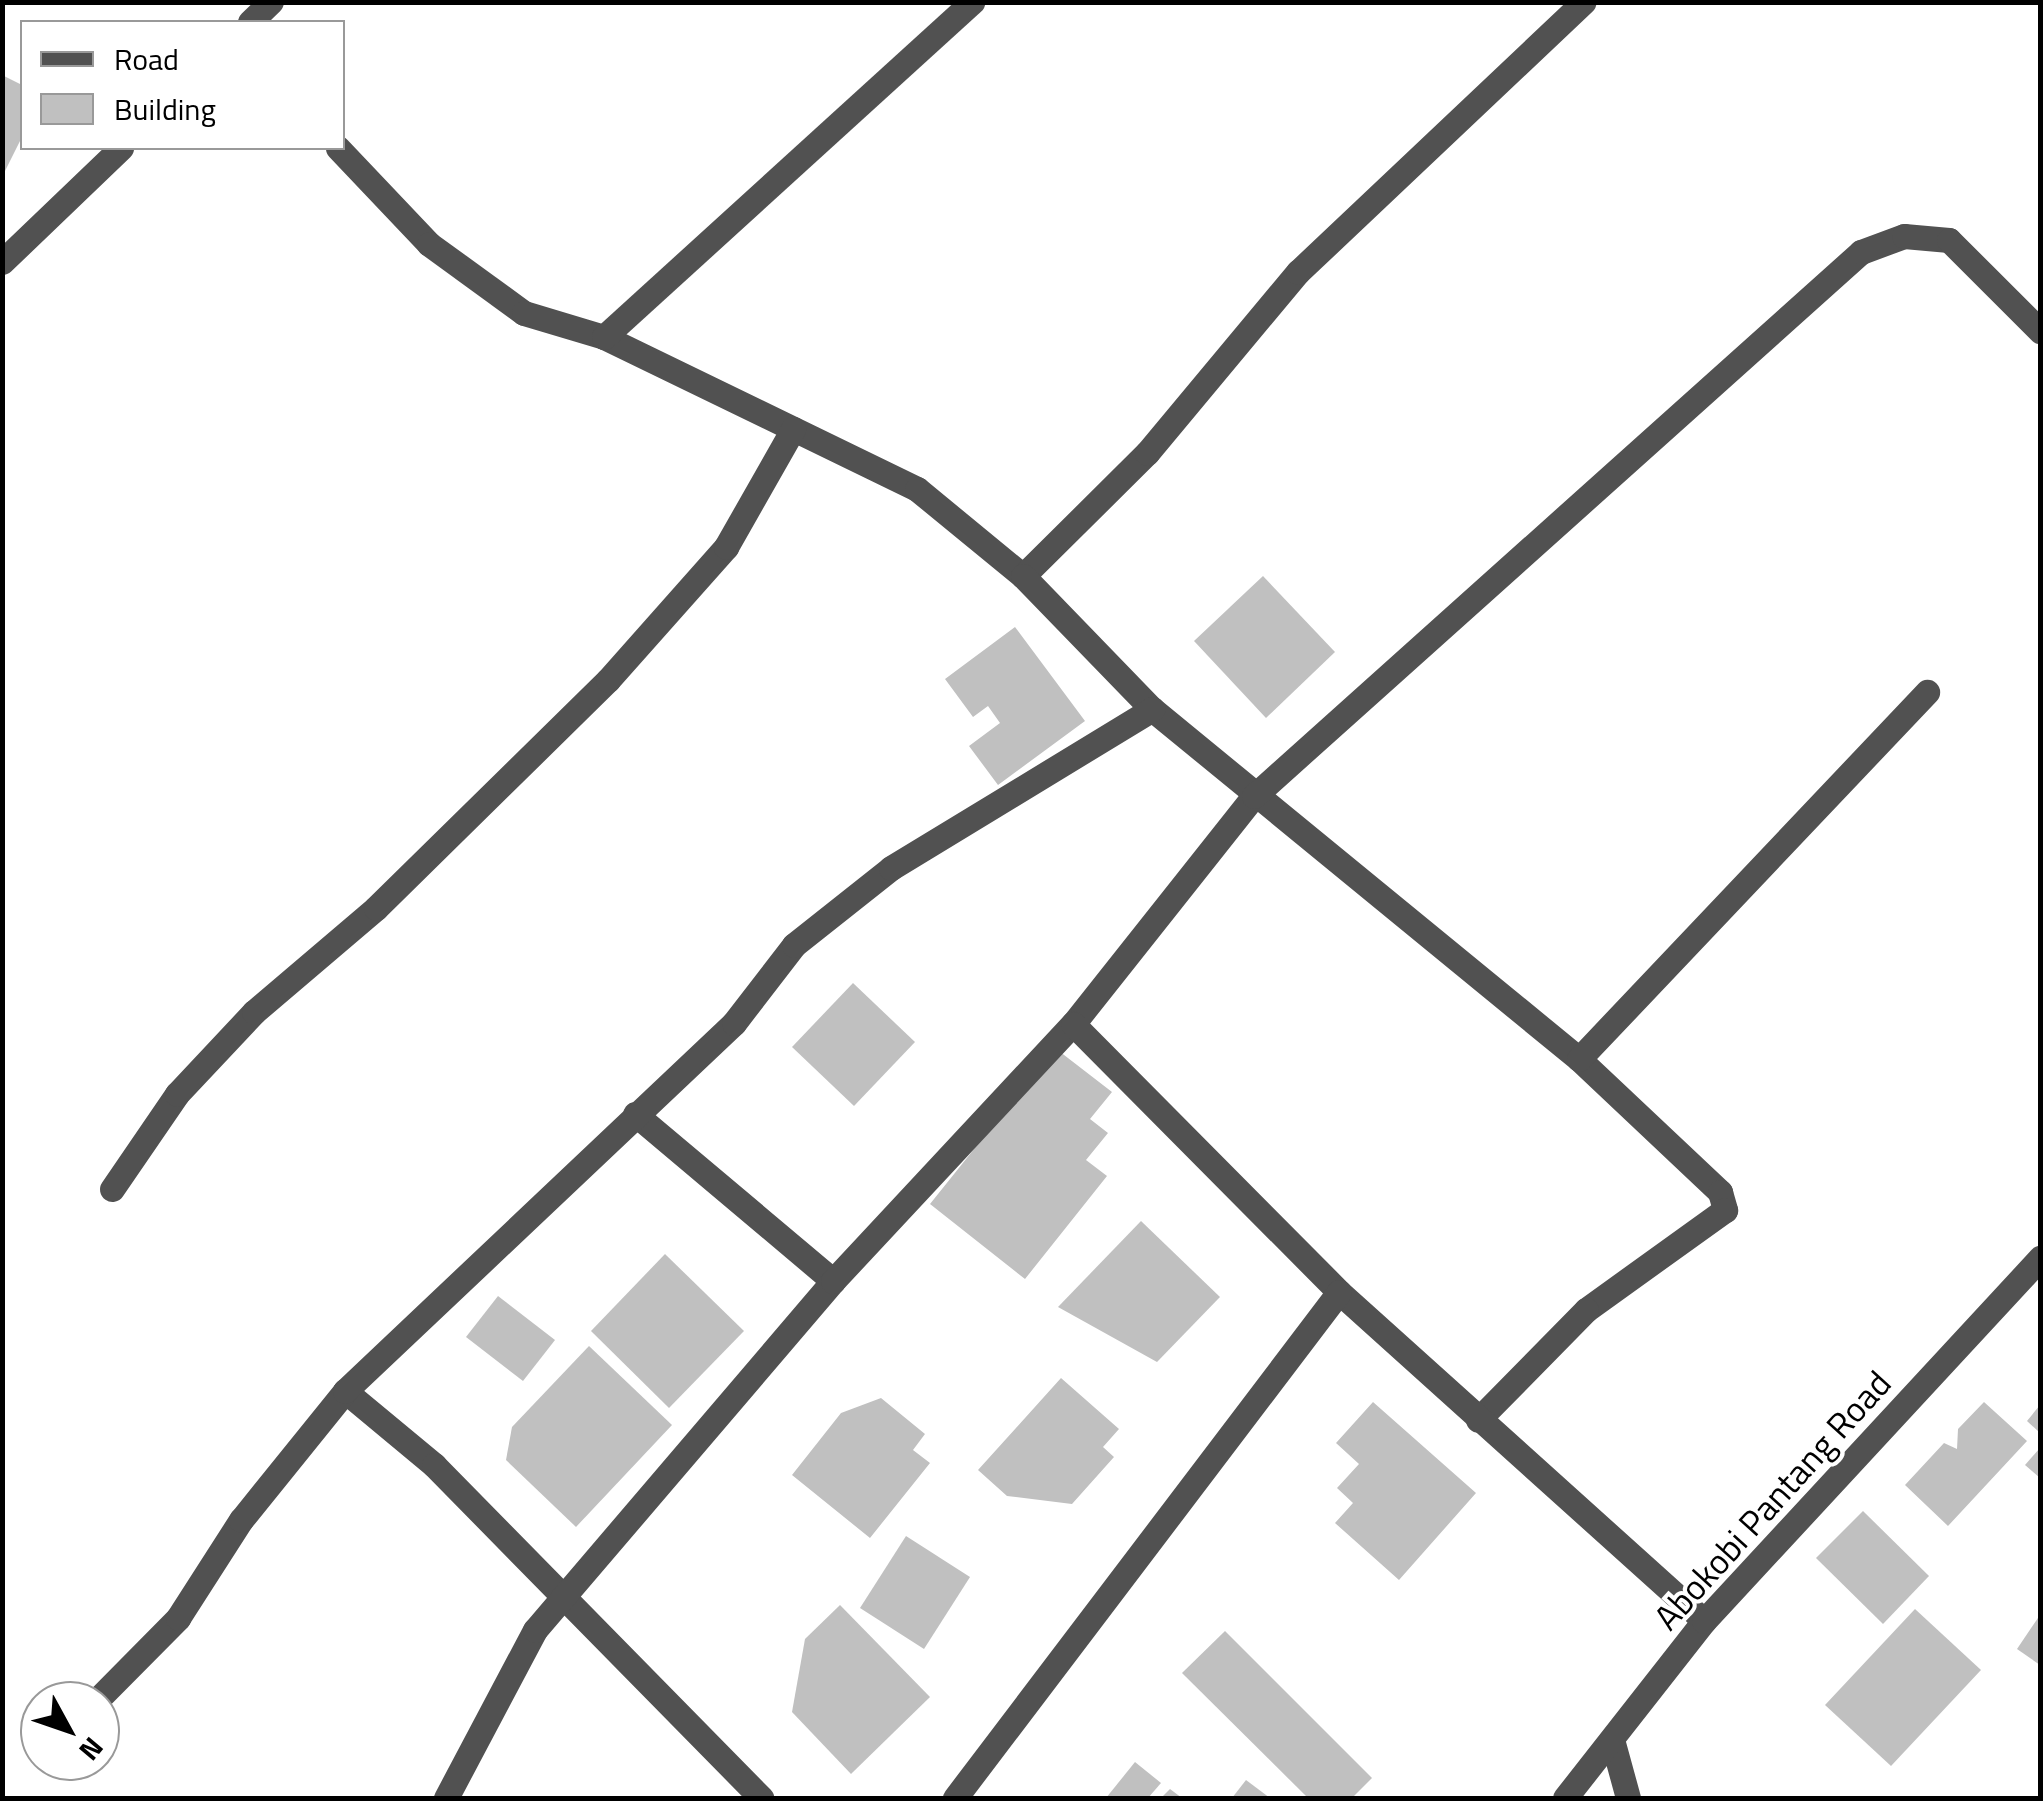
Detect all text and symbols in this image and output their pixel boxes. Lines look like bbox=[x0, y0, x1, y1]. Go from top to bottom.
legend bbox=[20, 20, 345, 150]
text: Road bbox=[114, 36, 179, 82]
text: Building bbox=[114, 86, 216, 132]
street label: Abokobi Pantang Road bbox=[1645, 1362, 1899, 1638]
north arrow bbox=[20, 1681, 120, 1781]
text: N bbox=[69, 1728, 115, 1771]

